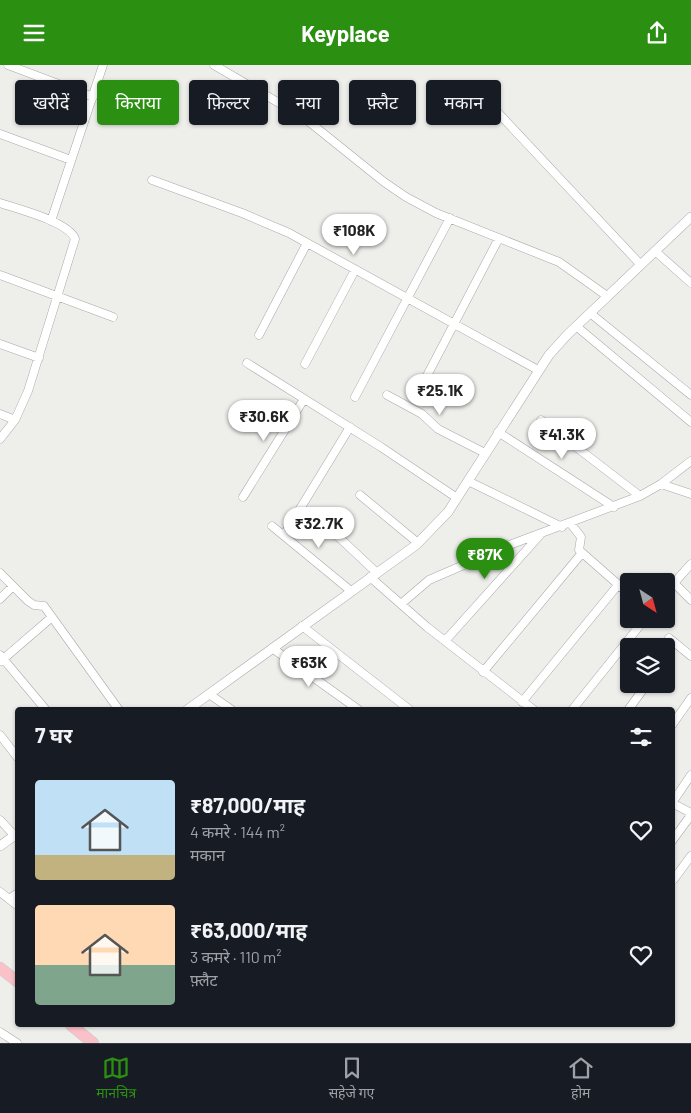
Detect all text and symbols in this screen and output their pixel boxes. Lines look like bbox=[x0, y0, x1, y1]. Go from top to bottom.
icon: menu bbox=[20, 19, 48, 47]
icon: share bbox=[643, 19, 671, 47]
text: Keyplace bbox=[301, 20, 390, 46]
chip: खरीदें bbox=[15, 80, 87, 125]
chip: किराया bbox=[97, 80, 179, 125]
chip: फ़िल्टर bbox=[189, 80, 268, 125]
chip: नया bbox=[278, 80, 339, 125]
chip: फ़्लैट bbox=[349, 80, 416, 125]
chip: मकान bbox=[426, 80, 501, 125]
pin: ₹108K bbox=[319, 213, 389, 256]
text: ₹108K bbox=[333, 220, 375, 239]
pin: ₹25.1K bbox=[399, 373, 481, 416]
text: ₹25.1K bbox=[417, 380, 463, 399]
pin: ₹30.6K bbox=[223, 399, 305, 442]
text: ₹30.6K bbox=[239, 406, 289, 425]
pin: ₹41.3K bbox=[521, 417, 603, 460]
text: ₹41.3K bbox=[539, 424, 585, 443]
pin: ₹32.7K bbox=[278, 507, 360, 549]
text: ₹32.7K bbox=[294, 513, 344, 532]
pin: ₹87K bbox=[455, 537, 515, 580]
text: ₹87K bbox=[467, 544, 503, 563]
north arrow bbox=[620, 573, 675, 627]
map controls bbox=[620, 573, 675, 693]
button: layers bbox=[620, 638, 675, 693]
pin: ₹63K bbox=[279, 645, 339, 688]
text: ₹63K bbox=[291, 652, 327, 671]
text: 7 घर bbox=[35, 722, 73, 747]
icon: filters bbox=[627, 723, 655, 751]
text: ₹87,000/माह bbox=[190, 792, 305, 817]
icon: home bbox=[75, 800, 135, 860]
icon: heart bbox=[627, 816, 655, 844]
text: 4 कमरे · 144 m² bbox=[190, 822, 285, 841]
text: मकान bbox=[190, 845, 225, 864]
text: ₹63,000/माह bbox=[190, 917, 307, 942]
icon: home bbox=[75, 925, 135, 985]
icon: heart bbox=[627, 941, 655, 969]
text: 3 कमरे · 110 m² bbox=[190, 947, 282, 966]
text: फ़्लैट bbox=[190, 970, 218, 989]
tab: मानचित्र bbox=[96, 1054, 136, 1104]
tab: सहेजे गए bbox=[329, 1054, 374, 1104]
tab: होम bbox=[567, 1054, 595, 1104]

